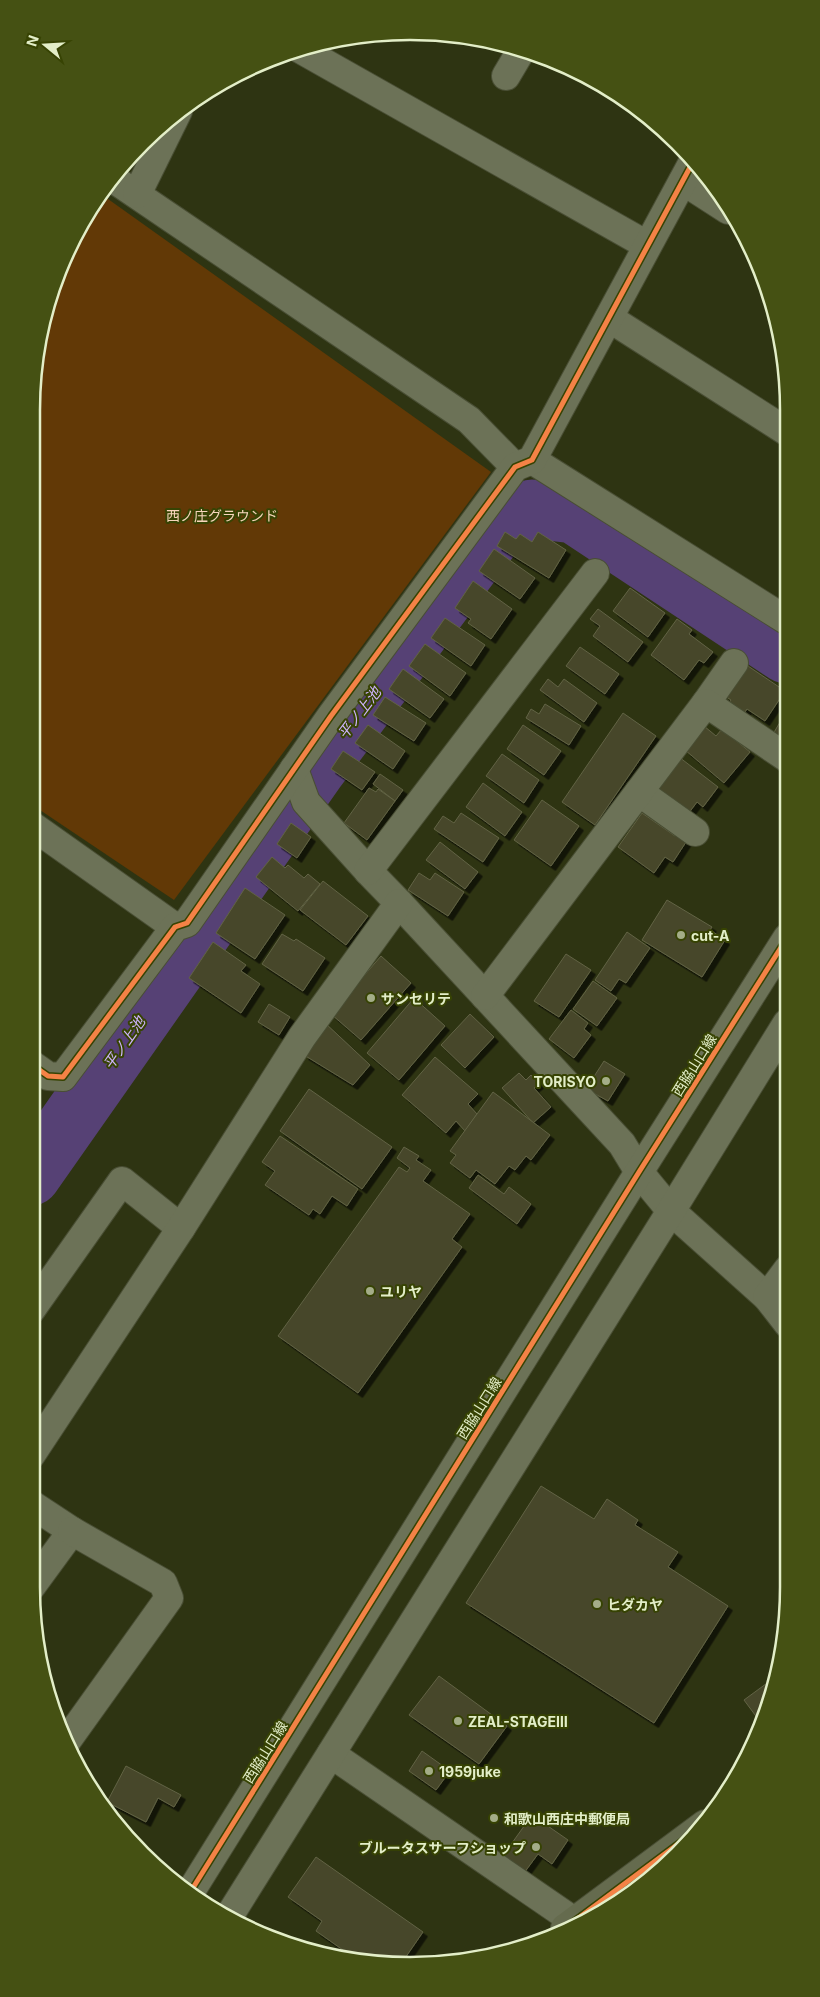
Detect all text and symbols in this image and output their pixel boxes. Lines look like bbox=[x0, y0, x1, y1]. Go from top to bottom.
north arrow bbox=[20, 20, 70, 70]
text: N bbox=[22, 33, 42, 49]
park label: 西ノ庄グラウンド bbox=[166, 507, 278, 524]
water label: 平ノ上池 bbox=[333, 682, 386, 743]
place label: cut-A bbox=[691, 927, 730, 944]
marker: cut-A bbox=[675, 929, 687, 941]
place label: サンセリテ bbox=[381, 990, 451, 1007]
marker: サンセリテ bbox=[365, 992, 377, 1004]
water label: 平ノ上池 bbox=[99, 1011, 150, 1073]
street label: 西脇山口線 bbox=[668, 1031, 720, 1099]
place label: TORISYO bbox=[534, 1073, 596, 1090]
marker: TORISYO bbox=[600, 1075, 612, 1087]
place label: ユリヤ bbox=[380, 1283, 422, 1300]
marker: ユリヤ bbox=[364, 1285, 376, 1297]
street label: 西脇山口線 bbox=[453, 1374, 505, 1442]
place label: ヒダカヤ bbox=[607, 1596, 663, 1613]
marker: ヒダカヤ bbox=[591, 1598, 603, 1610]
place label: ZEAL-STAGEⅢ bbox=[468, 1713, 568, 1730]
marker: ZEAL-STAGEⅢ bbox=[452, 1715, 464, 1727]
street label: 西脇山口線 bbox=[239, 1718, 291, 1786]
place label: 1959juke bbox=[439, 1763, 501, 1780]
marker: 1959juke bbox=[423, 1765, 435, 1777]
place label: 和歌山西庄中郵便局 bbox=[504, 1810, 630, 1827]
marker: 和歌山西庄中郵便局 bbox=[488, 1812, 500, 1824]
place label: ブルータスサーフショップ bbox=[359, 1839, 526, 1856]
marker: ブルータスサーフショップ bbox=[530, 1841, 542, 1853]

